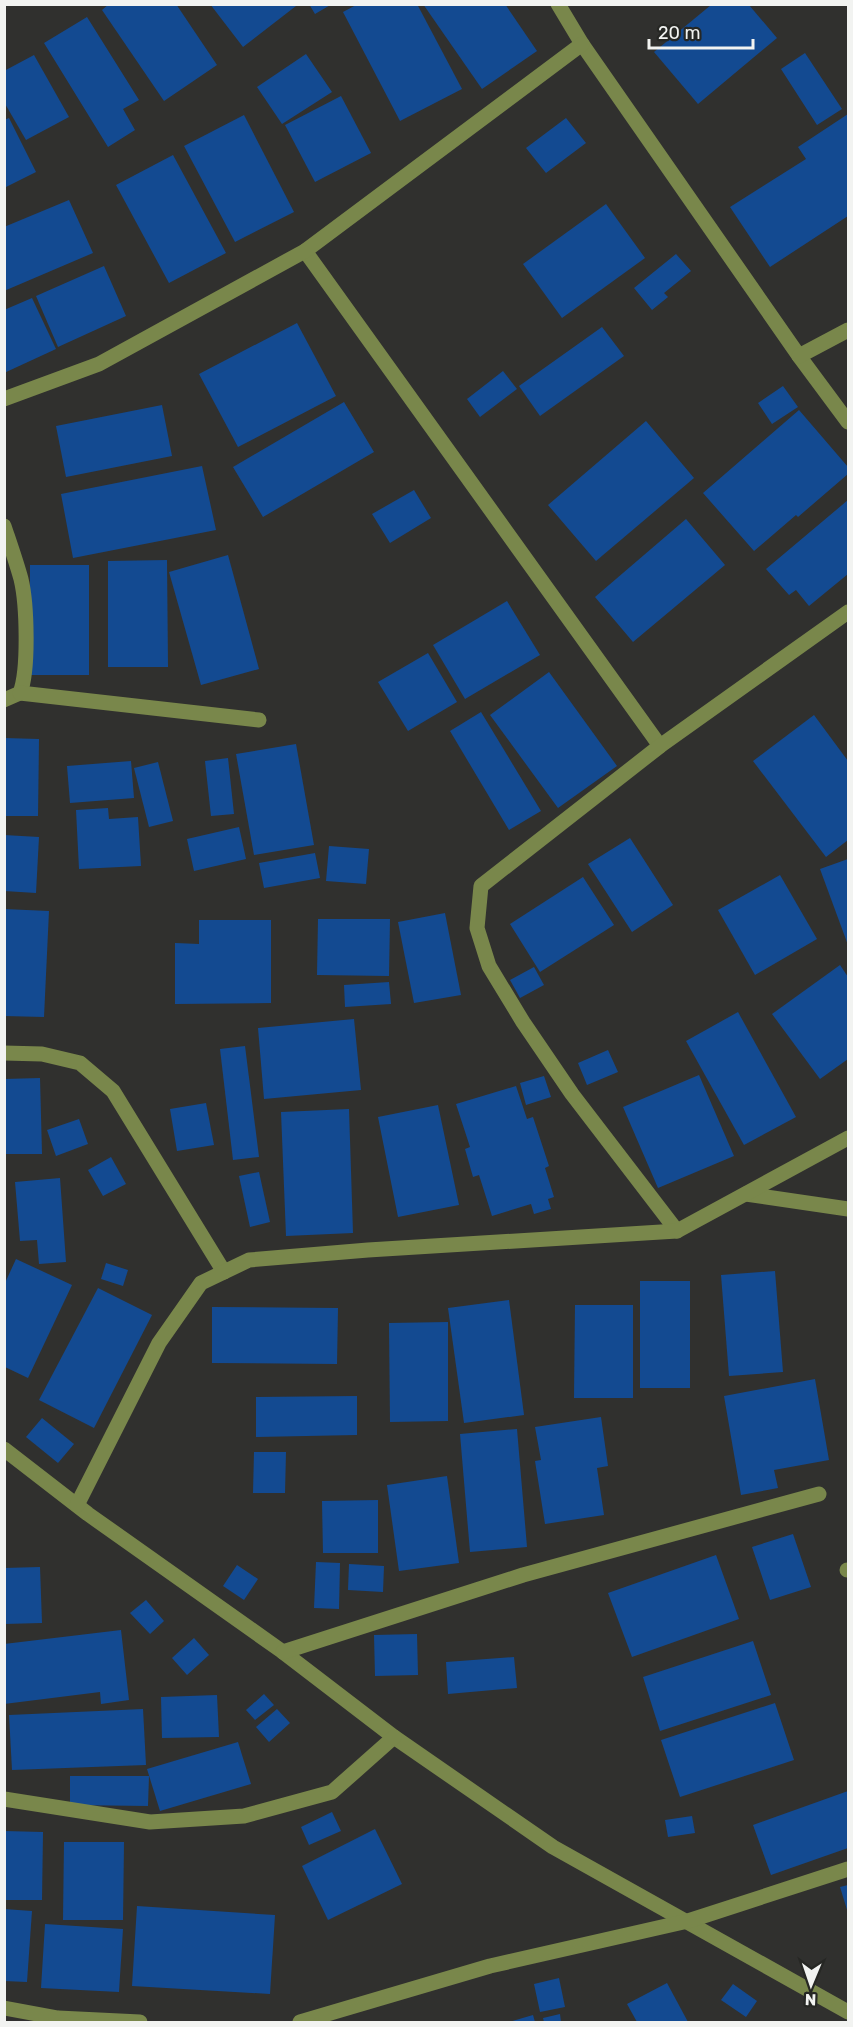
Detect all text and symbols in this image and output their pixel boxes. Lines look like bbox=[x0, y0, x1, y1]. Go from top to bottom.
scale bar bbox=[649, 12, 752, 50]
text: 20 m bbox=[658, 22, 700, 44]
north arrow bbox=[781, 1955, 841, 2015]
text: N bbox=[804, 1990, 817, 2009]

